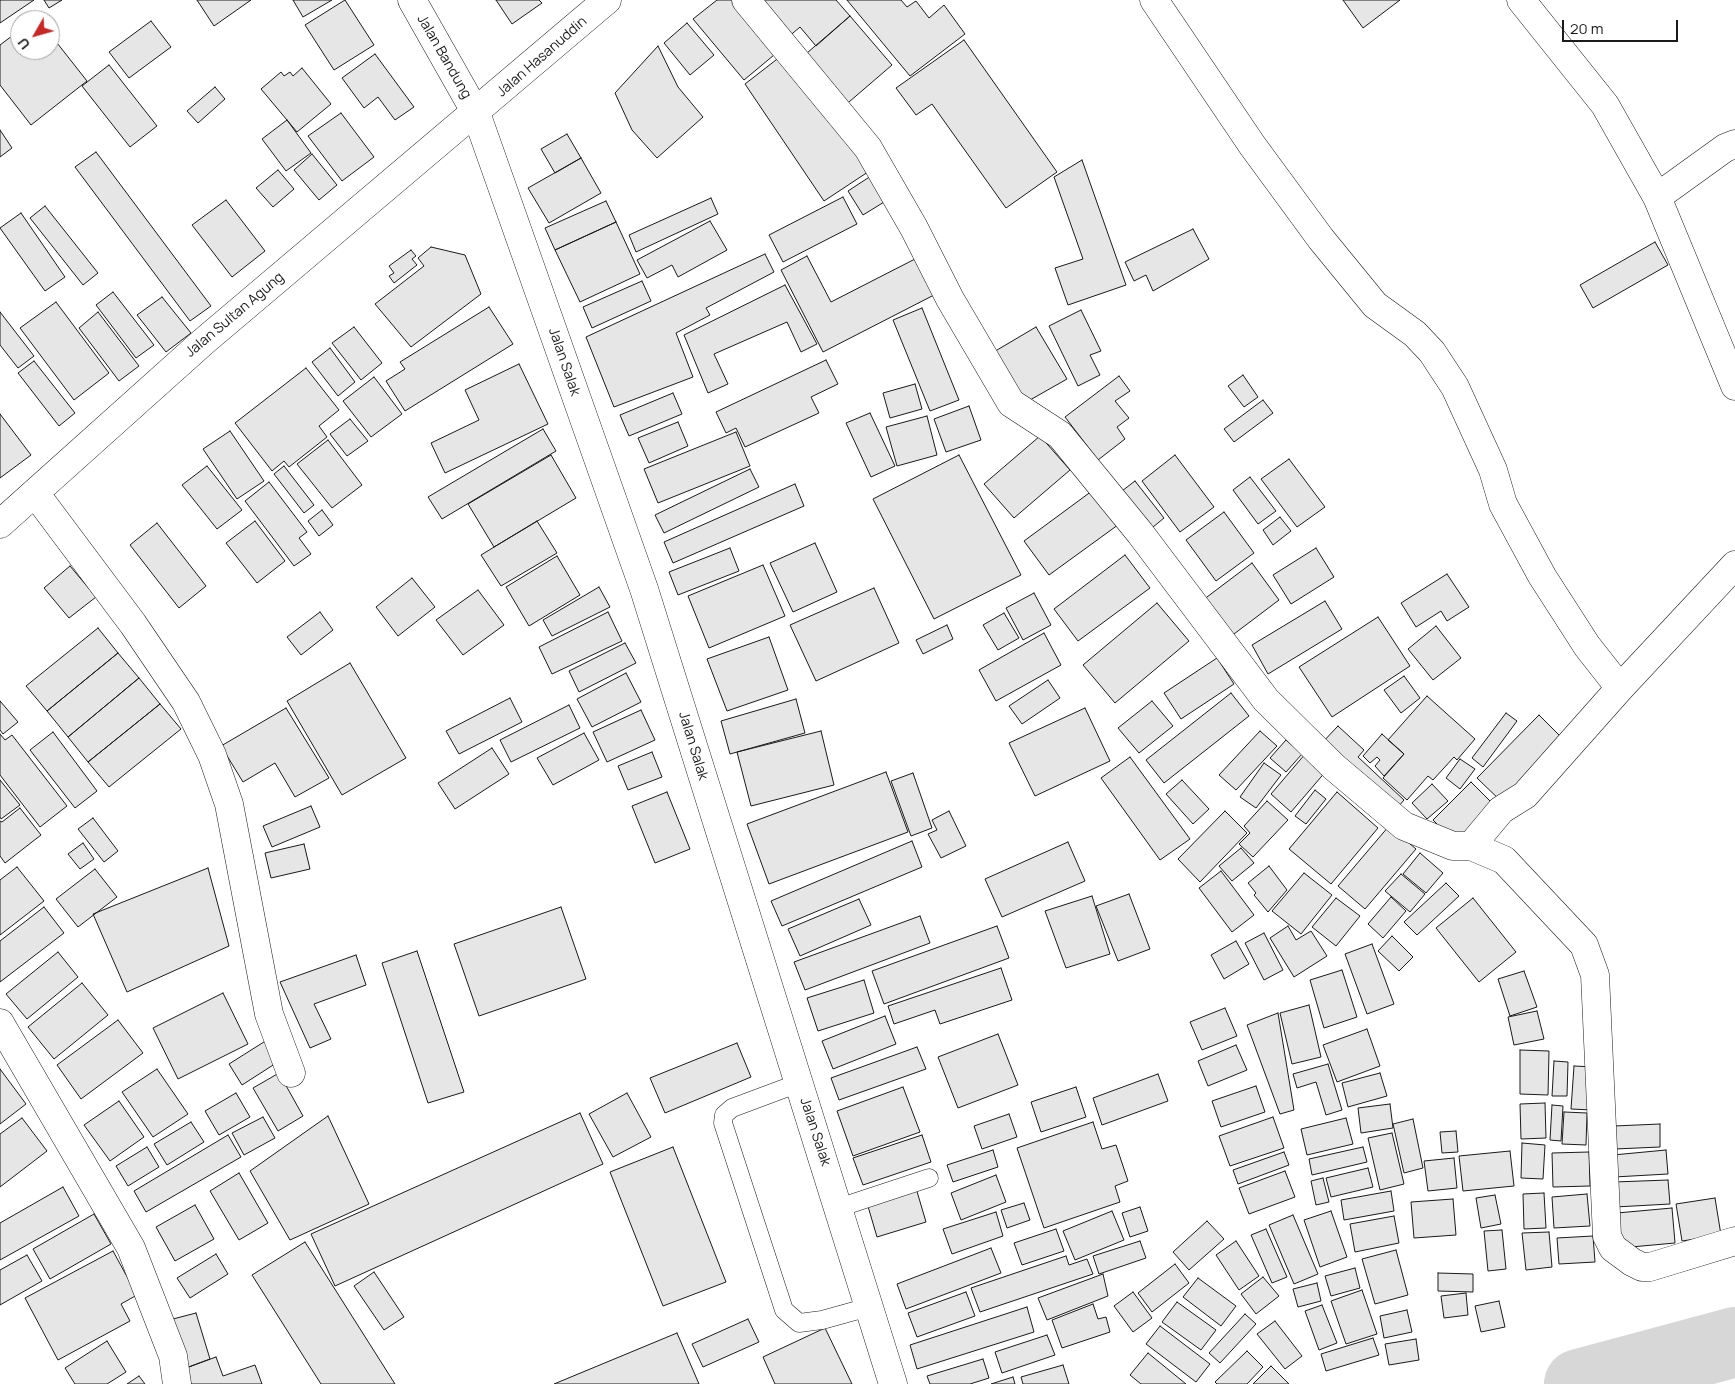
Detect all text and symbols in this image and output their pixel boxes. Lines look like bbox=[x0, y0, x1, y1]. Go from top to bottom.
north arrow bbox=[10, 10, 60, 60]
scale bar bbox=[1565, 10, 1681, 42]
street label: Jalan Bandung bbox=[413, 12, 475, 102]
street label: Jalan Hasanuddin bbox=[494, 13, 590, 101]
text: 20 m bbox=[1570, 18, 1603, 39]
text: U bbox=[13, 34, 34, 54]
street label: Jalan Sultan Agung bbox=[182, 269, 288, 361]
street label: Jalan Salak bbox=[545, 326, 583, 398]
street label: Jalan Salak bbox=[675, 710, 711, 782]
street label: Jalan Salak bbox=[796, 1096, 834, 1168]

